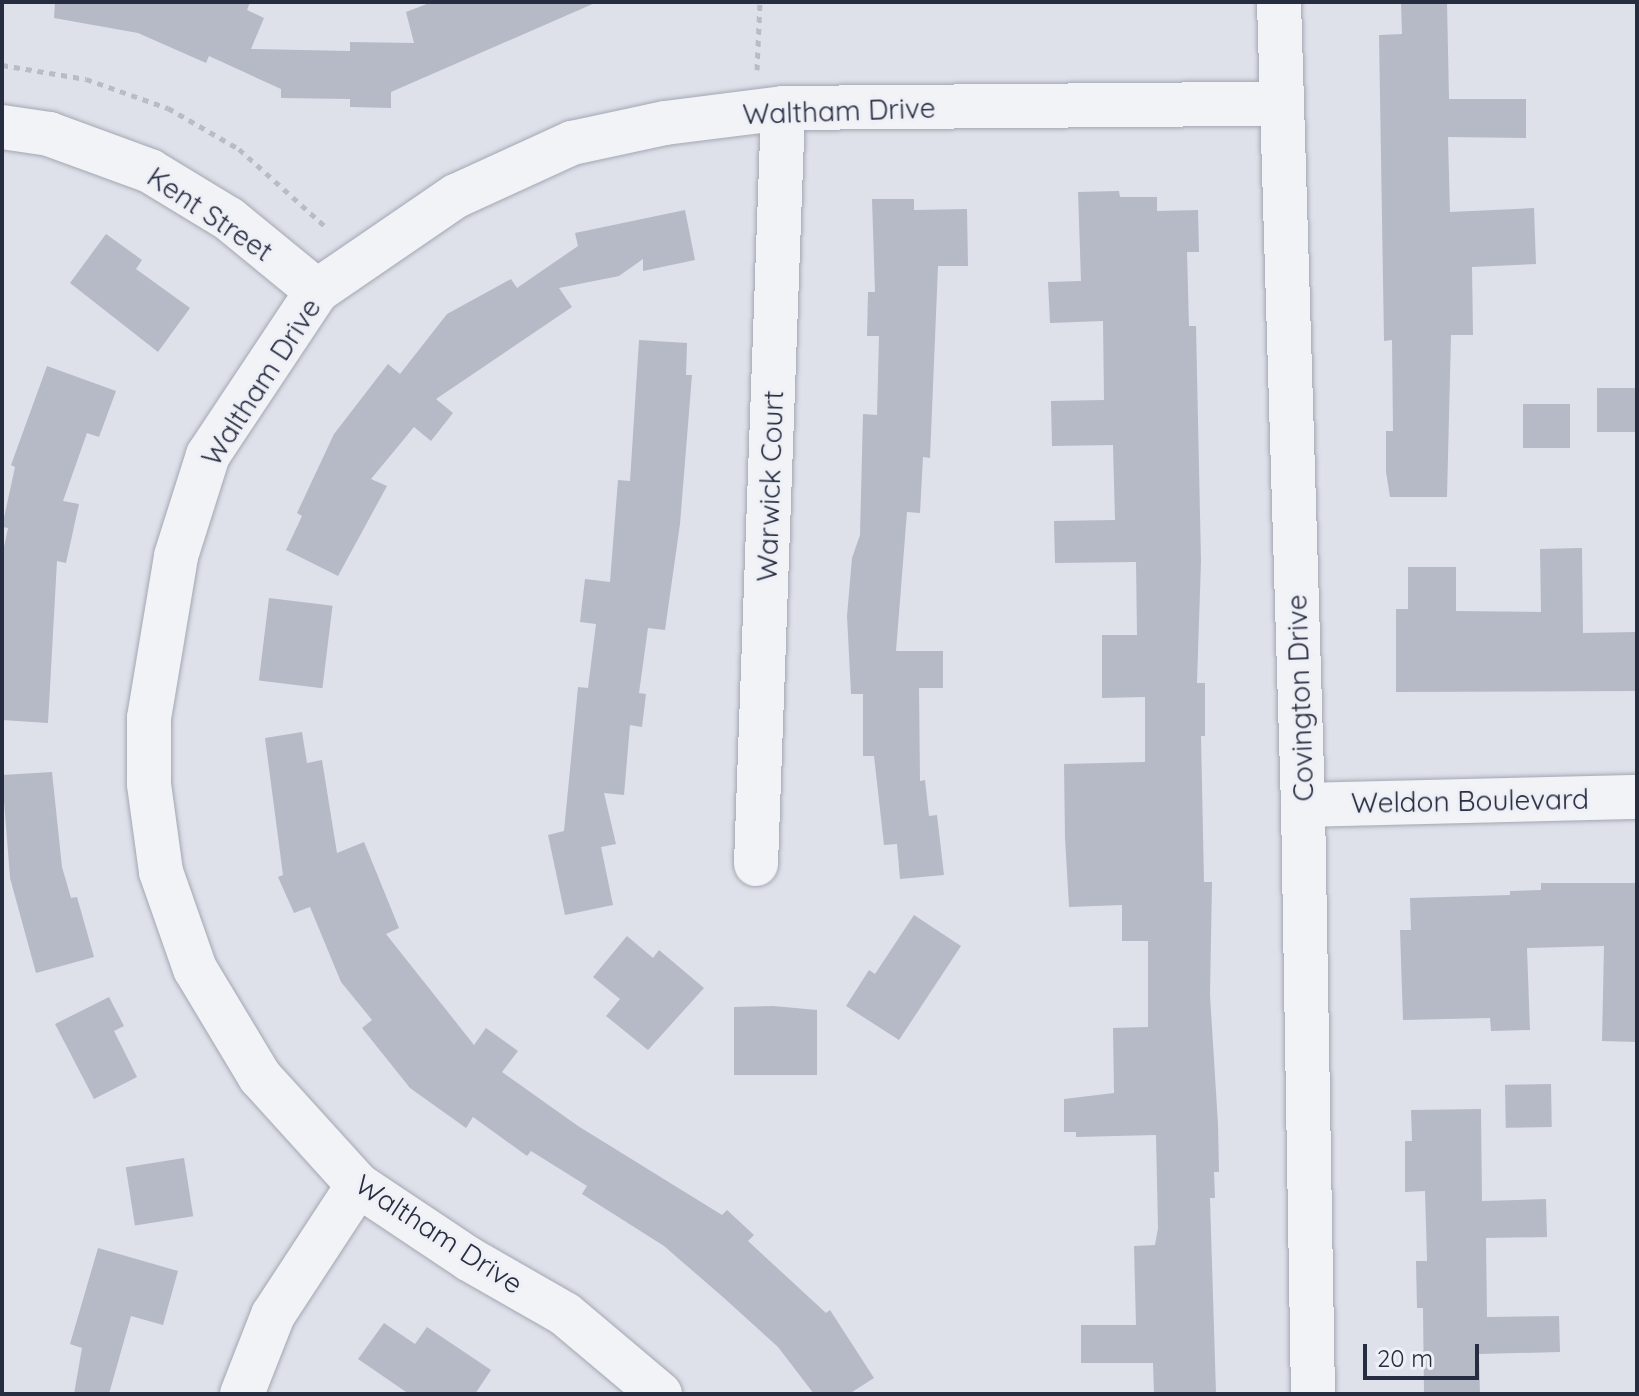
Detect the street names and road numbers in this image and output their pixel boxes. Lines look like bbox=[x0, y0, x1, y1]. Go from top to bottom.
street label: Waltham Drive bbox=[742, 91, 936, 131]
street label: Kent Street bbox=[141, 160, 279, 268]
street label: Waltham Drive bbox=[194, 292, 328, 472]
street label: Warwick Court bbox=[750, 390, 790, 582]
street label: Covington Drive bbox=[1280, 594, 1320, 802]
street label: Weldon Boulevard bbox=[1351, 782, 1589, 820]
street label: Waltham Drive bbox=[349, 1167, 529, 1301]

